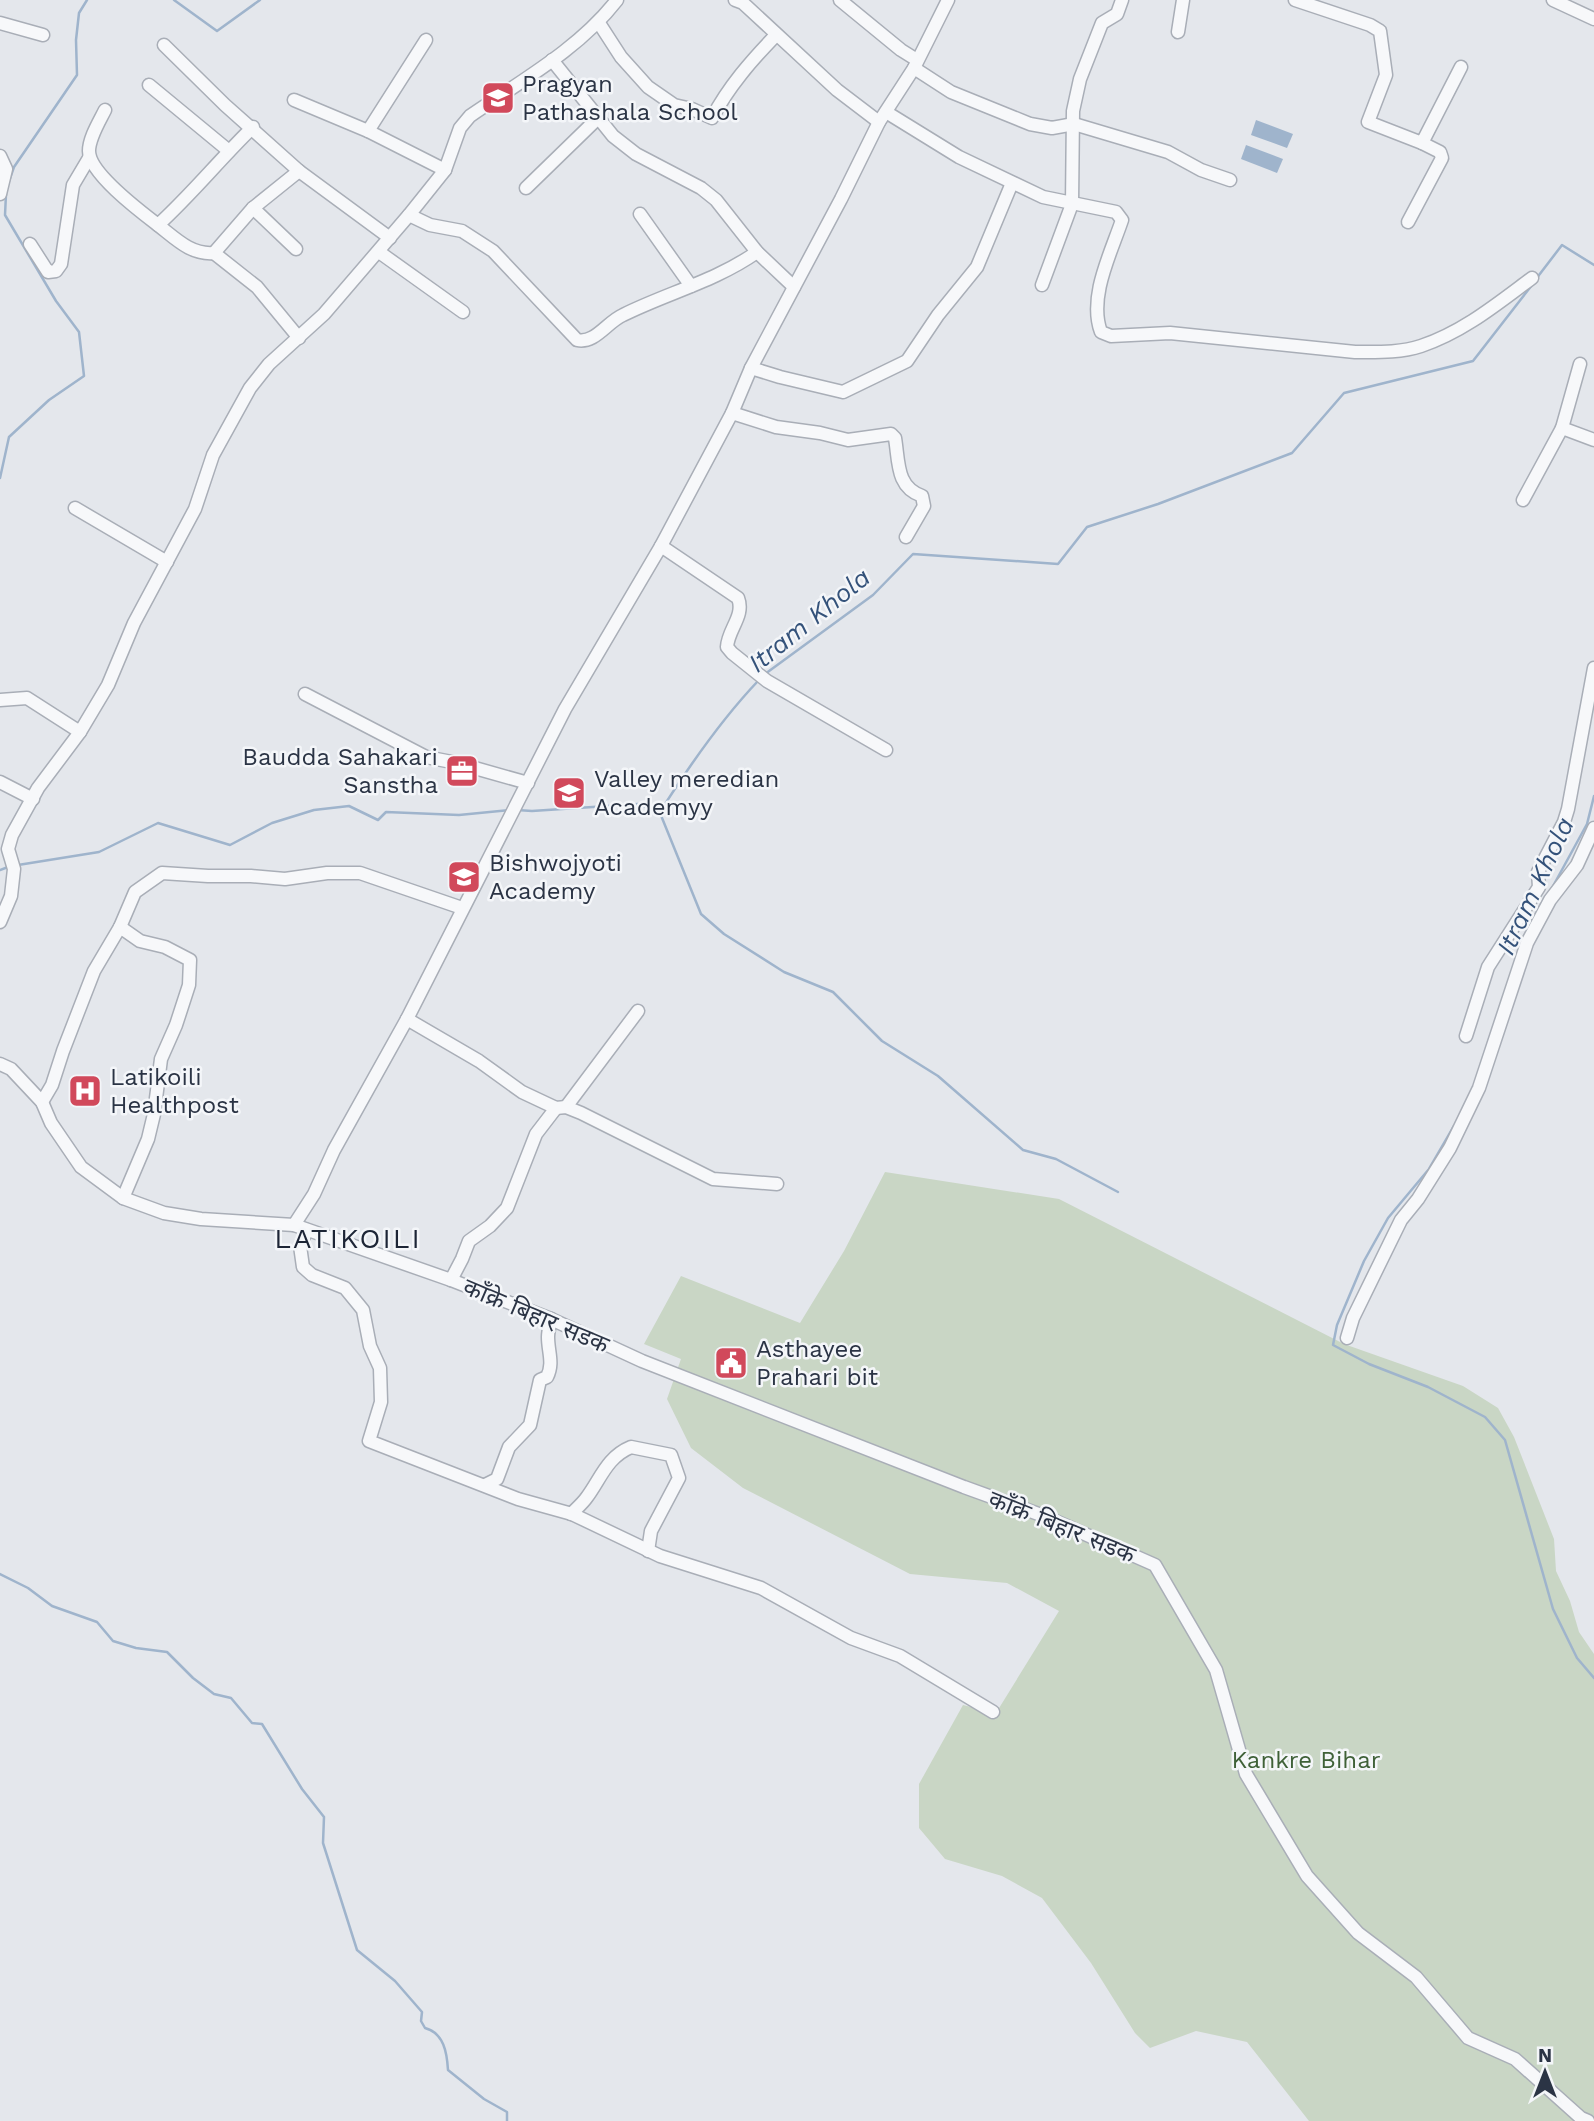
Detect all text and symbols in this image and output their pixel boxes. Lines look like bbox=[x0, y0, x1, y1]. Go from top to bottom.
place label: Pragyan Pathashala School bbox=[522, 70, 738, 126]
school or university icon: Pragyan Pathashala School bbox=[479, 79, 517, 117]
water label: Itram Khola bbox=[742, 562, 876, 678]
place label: Baudda Sahakari Sanstha bbox=[242, 743, 438, 799]
office icon: Baudda Sahakari Sanstha bbox=[443, 752, 481, 790]
place label: Valley meredian Academyy bbox=[594, 765, 779, 821]
school or university icon: Valley meredian Academyy bbox=[550, 774, 588, 812]
water label: Itram Khola bbox=[1490, 813, 1580, 959]
place label: Bishwojyoti Academy bbox=[489, 849, 622, 905]
school or university icon: Bishwojyoti Academy bbox=[445, 858, 483, 896]
place label: Latikoili Healthpost bbox=[110, 1063, 239, 1119]
hospital icon: Latikoili Healthpost bbox=[66, 1072, 104, 1110]
district label: LATIKOILI bbox=[274, 1222, 422, 1255]
street label: काँक्रे बिहार सडक bbox=[459, 1273, 614, 1360]
place label: Asthayee Prahari bit bbox=[756, 1335, 878, 1391]
public building icon: Asthayee Prahari bit bbox=[712, 1344, 750, 1382]
street label: काँक्रे बिहार सडक bbox=[985, 1485, 1140, 1569]
park label: Kankre Bihar bbox=[1231, 1746, 1381, 1774]
north arrow bbox=[1510, 2037, 1580, 2107]
text: N bbox=[1538, 2044, 1552, 2067]

